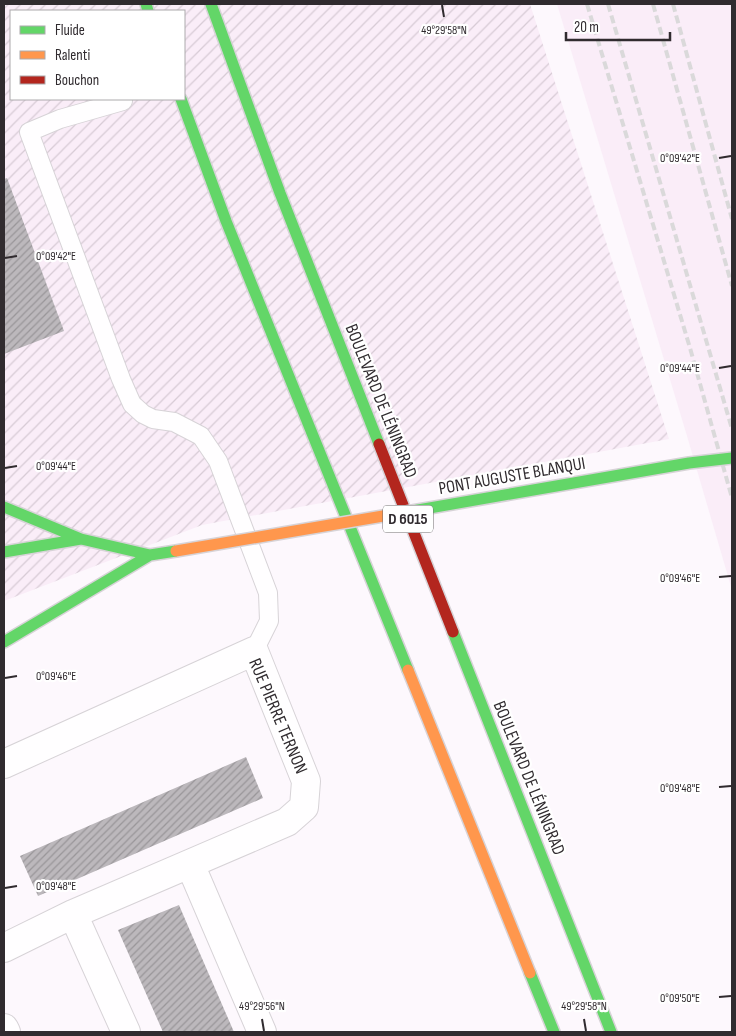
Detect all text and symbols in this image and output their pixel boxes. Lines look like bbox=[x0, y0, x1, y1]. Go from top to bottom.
legend bbox=[10, 10, 185, 100]
scale bar bbox=[566, 10, 670, 42]
text: 20 m bbox=[574, 18, 599, 37]
text: Fluide bbox=[55, 21, 85, 40]
text: 49°29'58"N bbox=[421, 23, 467, 38]
text: Ralenti bbox=[55, 46, 90, 65]
text: Bouchon bbox=[55, 71, 99, 90]
text: 0°09'42"E bbox=[660, 151, 700, 166]
text: 0°09'42"E bbox=[36, 249, 76, 264]
street label: BOULEVARD DE LÉNINGRAD bbox=[341, 321, 421, 481]
text: 0°09'44"E bbox=[660, 361, 700, 376]
street label: PONT AUGUSTE BLANQUI bbox=[437, 453, 587, 499]
text: 0°09'44"E bbox=[36, 459, 76, 474]
road number: D 6015 bbox=[383, 506, 433, 532]
text: 0°09'46"E bbox=[660, 571, 700, 586]
street label: RUE PIERRE TERNON bbox=[244, 655, 312, 777]
text: 0°09'46"E bbox=[36, 669, 76, 684]
street label: BOULEVARD DE LÉNINGRAD bbox=[489, 698, 569, 858]
text: 0°09'48"E bbox=[660, 781, 700, 796]
text: 0°09'48"E bbox=[36, 879, 76, 894]
text: 0°09'50"E bbox=[660, 991, 700, 1006]
text: 49°29'56"N bbox=[239, 999, 285, 1014]
text: 49°29'58"N bbox=[561, 999, 607, 1014]

